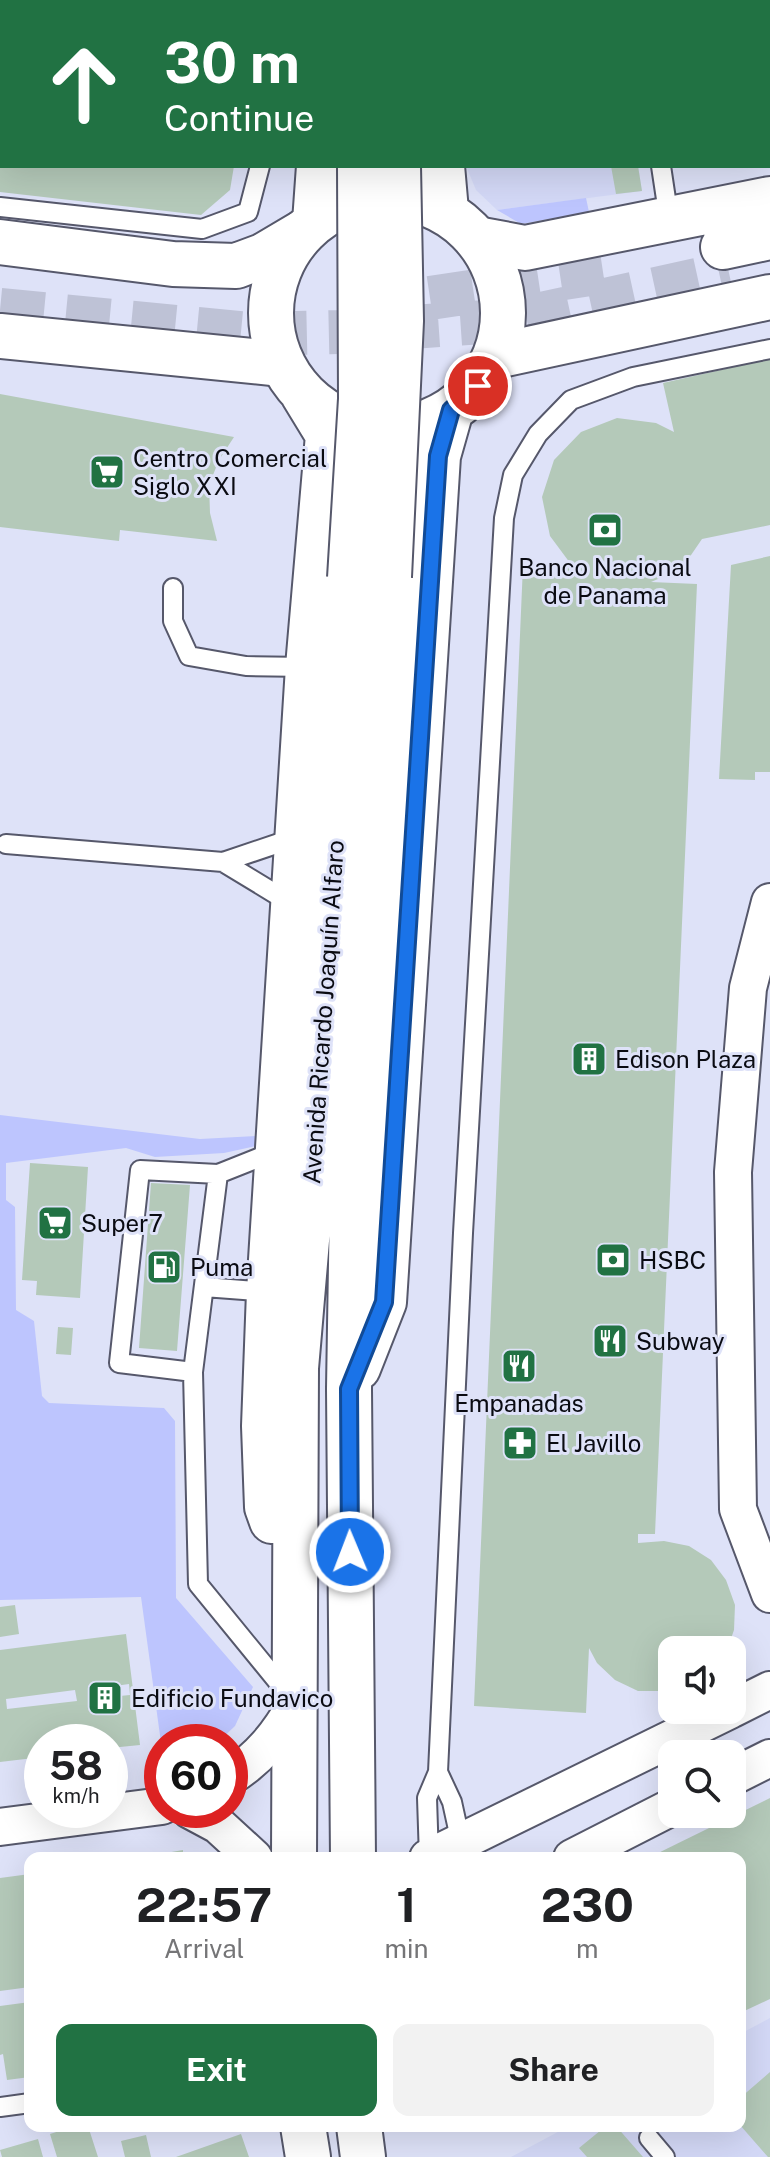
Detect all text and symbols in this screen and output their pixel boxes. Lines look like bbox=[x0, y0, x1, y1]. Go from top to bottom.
text: 30 m bbox=[164, 30, 300, 96]
icon: ahead bbox=[32, 32, 136, 136]
text: Continue bbox=[164, 97, 314, 139]
pin bbox=[444, 352, 512, 420]
icon: arrive bbox=[456, 364, 500, 408]
place label: Centro Comercial Siglo XXI bbox=[133, 444, 327, 500]
supermarket icon: Centro Comercial Siglo XXI bbox=[88, 453, 126, 491]
bank icon: Banco Nacional de Panama bbox=[586, 511, 624, 549]
place label: Banco Nacional de Panama bbox=[518, 553, 692, 609]
street label: Avenida Ricardo Joaquín Alfaro bbox=[297, 839, 349, 1185]
building icon: Edison Plaza bbox=[570, 1040, 608, 1078]
place label: Edison Plaza bbox=[615, 1045, 756, 1073]
supermarket icon: Super7 bbox=[36, 1204, 74, 1242]
place label: Super7 bbox=[81, 1209, 163, 1237]
bank icon: HSBC bbox=[594, 1241, 632, 1279]
place label: HSBC bbox=[639, 1246, 706, 1274]
fuel station icon: Puma bbox=[145, 1248, 183, 1286]
place label: Puma bbox=[190, 1253, 253, 1281]
restaurant icon: Subway bbox=[591, 1322, 629, 1360]
place label: Subway bbox=[636, 1327, 725, 1355]
restaurant icon: Empanadas bbox=[500, 1347, 538, 1385]
place label: Empanadas bbox=[454, 1389, 584, 1417]
pharmacy icon: El Javillo bbox=[501, 1424, 539, 1462]
place label: El Javillo bbox=[546, 1429, 641, 1457]
position arrow bbox=[308, 1510, 392, 1594]
map controls bbox=[658, 1636, 746, 1828]
button: sound bbox=[658, 1636, 746, 1724]
building icon: Edificio Fundavico bbox=[86, 1679, 124, 1717]
place label: Edificio Fundavico bbox=[131, 1684, 333, 1712]
speed limit sign: 60 bbox=[144, 1724, 248, 1828]
button: search bbox=[658, 1740, 746, 1828]
text: 58 bbox=[49, 1742, 103, 1789]
text: km/h bbox=[52, 1784, 100, 1808]
text: 22:57 bbox=[136, 1876, 272, 1933]
text: 1 bbox=[396, 1876, 417, 1933]
text: 230 bbox=[541, 1876, 634, 1933]
text: Arrival bbox=[164, 1933, 244, 1964]
text: min bbox=[385, 1933, 429, 1964]
text: m bbox=[576, 1933, 599, 1964]
button: Exit bbox=[56, 2024, 377, 2116]
button: Share bbox=[393, 2024, 714, 2116]

